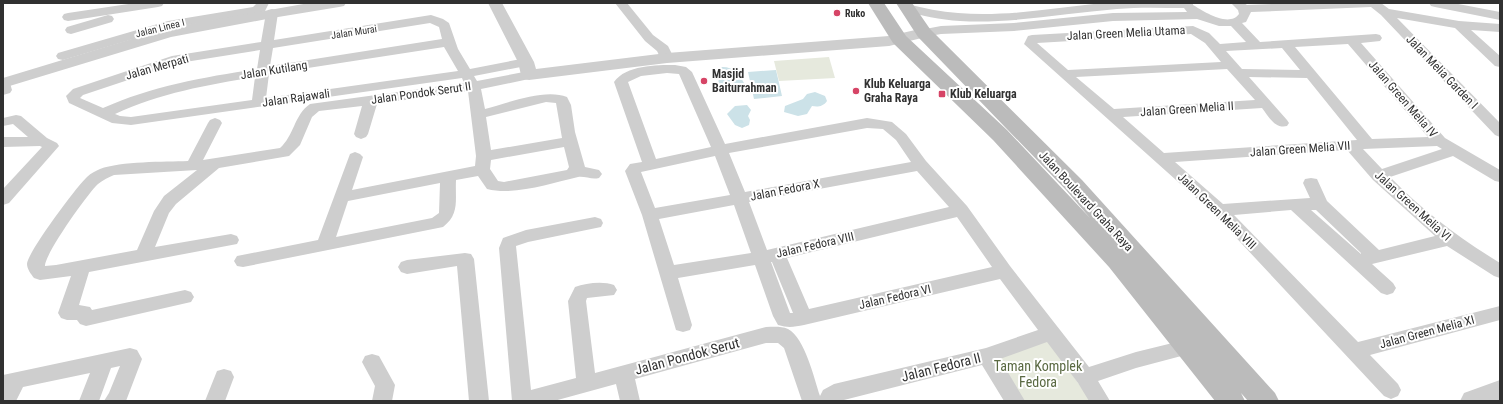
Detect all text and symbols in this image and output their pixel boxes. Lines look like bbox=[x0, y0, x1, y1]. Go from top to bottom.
marker: Ruko bbox=[832, 8, 842, 18]
place label: Ruko bbox=[845, 8, 865, 19]
street label: Jalan Linea I bbox=[134, 17, 186, 39]
street label: Jalan Murai bbox=[330, 23, 378, 41]
street label: Jalan Green Melia Utama bbox=[1066, 23, 1186, 43]
street label: Jalan Melia Garden I bbox=[1403, 32, 1481, 112]
street label: Jalan Merpati bbox=[124, 51, 190, 83]
street label: Jalan Kutilang bbox=[240, 58, 308, 82]
street label: Jalan Green Melia IV bbox=[1366, 58, 1440, 141]
place label: Masjid Baiturrahman bbox=[712, 67, 777, 95]
marker: Masjid Baiturrahman bbox=[699, 76, 709, 86]
place label: Klub Keluarga Graha Raya bbox=[864, 77, 931, 105]
street label: Jalan Pondok Serut II bbox=[370, 79, 472, 107]
street label: Jalan Rajawali bbox=[261, 86, 331, 110]
marker: Klub Keluarga Graha Raya bbox=[851, 86, 861, 96]
place label: Klub Keluarga bbox=[950, 87, 1017, 101]
marker: Klub Keluarga bbox=[937, 89, 947, 99]
street label: Jalan Green Melia II bbox=[1140, 99, 1234, 119]
street label: Jalan Green Melia VII bbox=[1249, 139, 1351, 159]
street label: Jalan Boulevard Graha Raya bbox=[1036, 148, 1136, 254]
street label: Jalan Green Melia VI bbox=[1372, 168, 1454, 244]
street label: Jalan Green Melia VIII bbox=[1175, 170, 1259, 252]
street label: Jalan Fedora X bbox=[749, 176, 821, 204]
street label: Jalan Fedora VIII bbox=[775, 229, 855, 261]
street label: Jalan Fedora VI bbox=[858, 282, 932, 312]
street label: Jalan Green Melia XI bbox=[1378, 313, 1476, 351]
street label: Jalan Pondok Serut bbox=[633, 334, 741, 378]
street label: Jalan Fedora II bbox=[900, 349, 982, 385]
park label: Taman Komplek Fedora bbox=[994, 358, 1083, 390]

